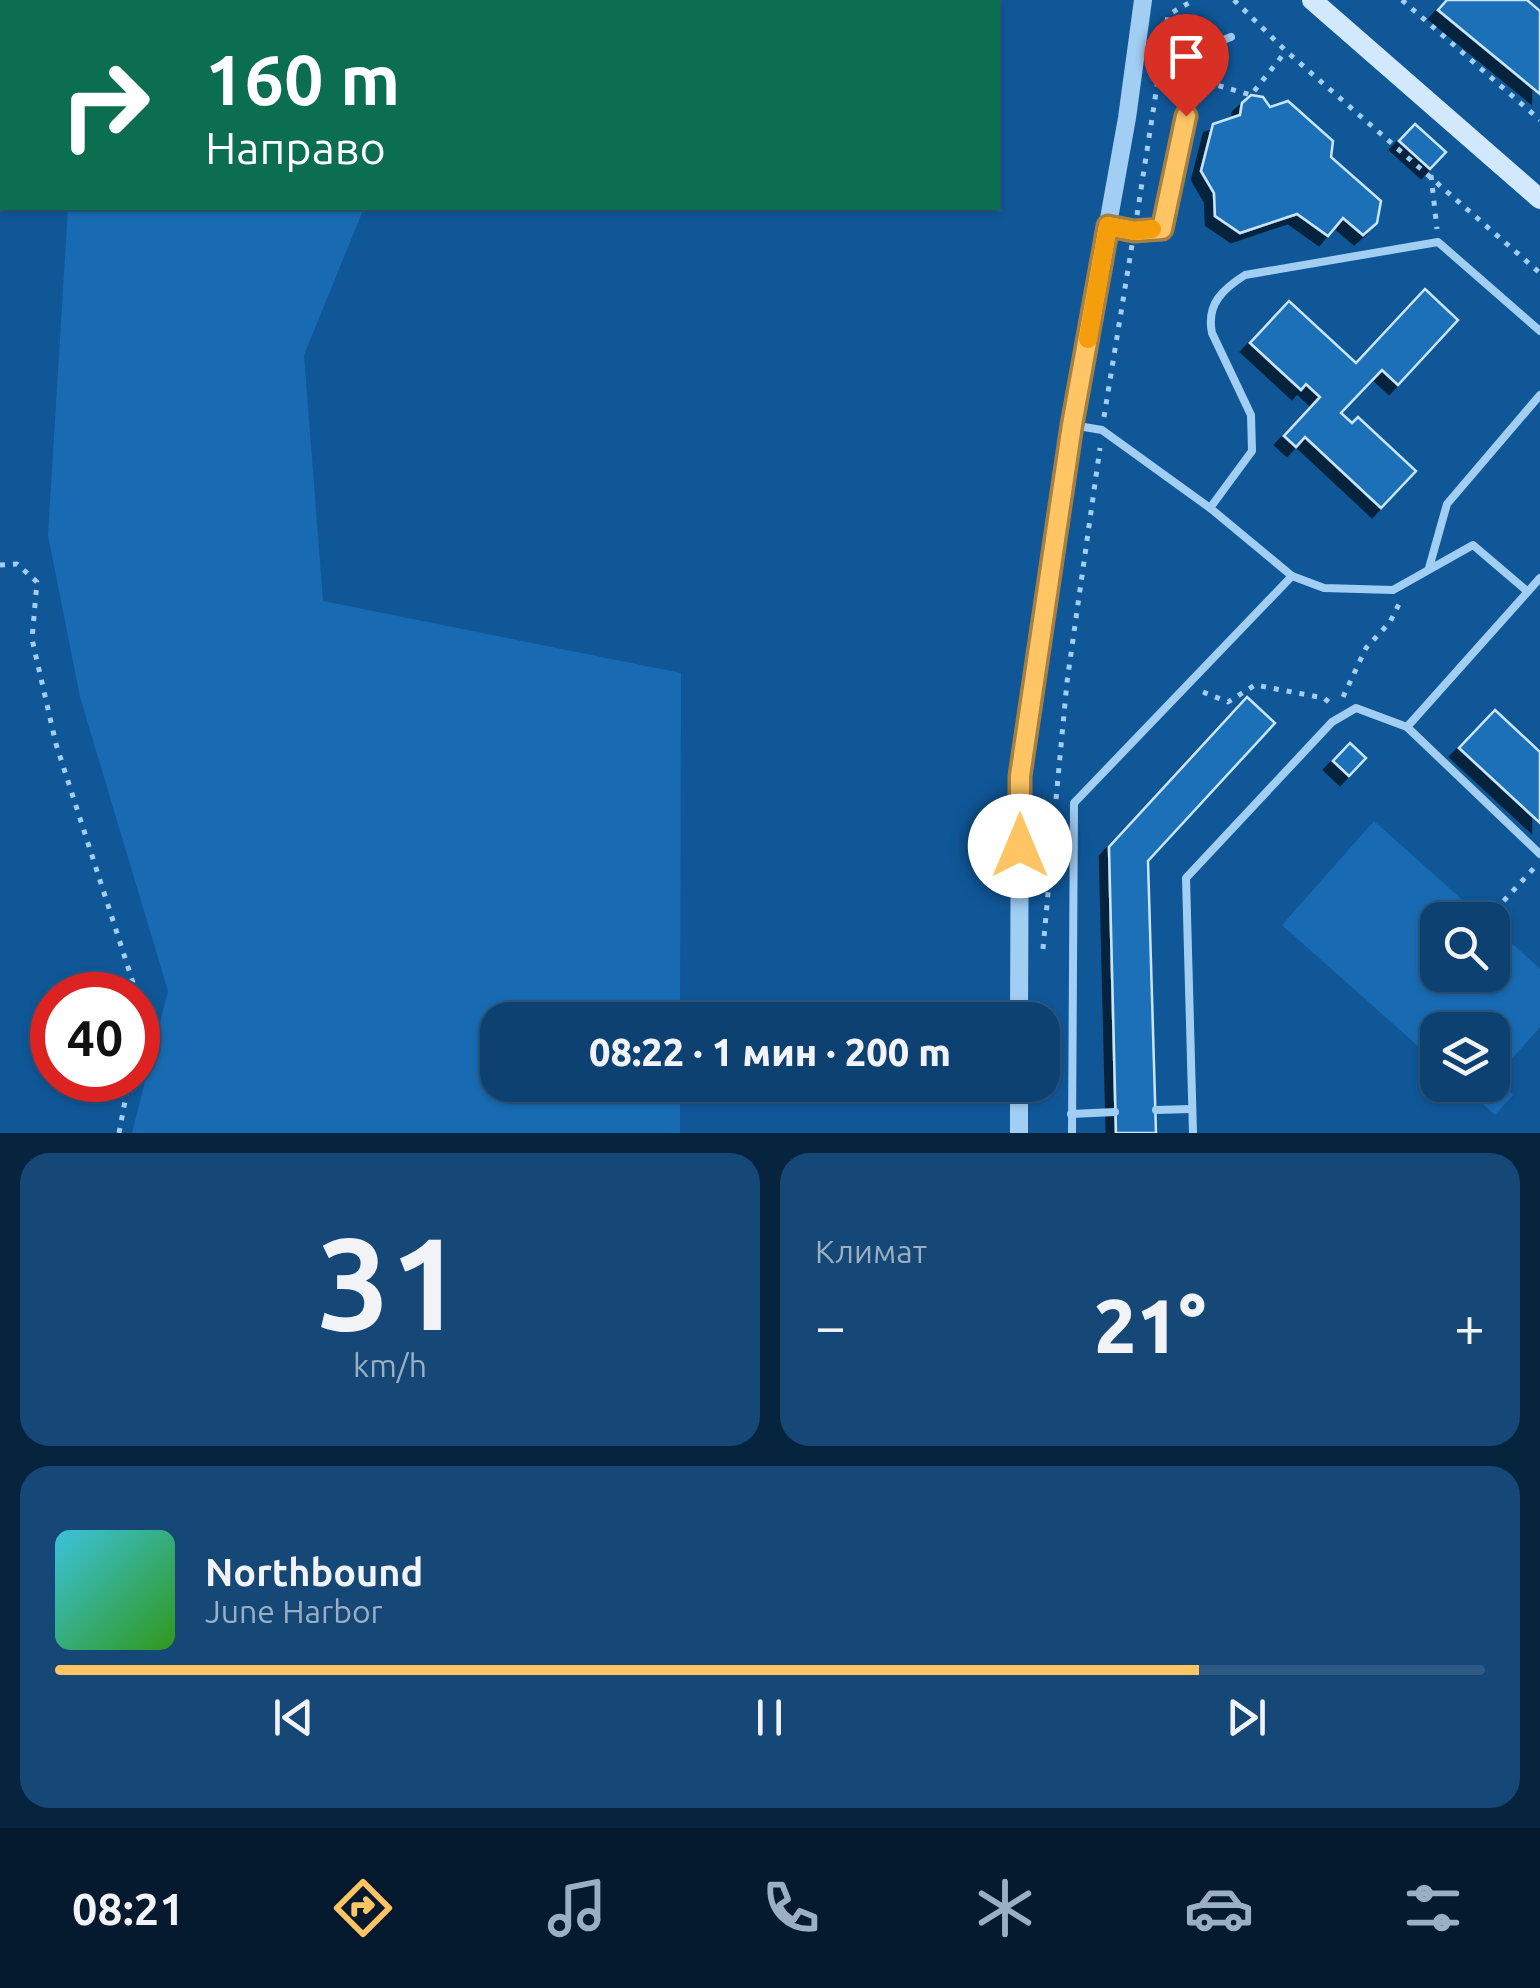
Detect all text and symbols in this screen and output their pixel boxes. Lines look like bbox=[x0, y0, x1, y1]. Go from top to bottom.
pin bbox=[1144, 14, 1229, 117]
icon: arrive bbox=[1159, 29, 1214, 84]
icon: right bbox=[40, 40, 170, 170]
text: 160 m bbox=[205, 40, 400, 118]
text: Направо bbox=[205, 122, 386, 173]
position arrow bbox=[968, 794, 1072, 898]
map controls bbox=[1420, 902, 1510, 1102]
button: search bbox=[1420, 902, 1510, 992]
speed limit sign: 40 bbox=[30, 972, 160, 1102]
button: layers bbox=[1420, 1012, 1510, 1102]
text: 08:22 · 1 мин · 200 m bbox=[589, 1031, 951, 1073]
text: 31 bbox=[317, 1209, 463, 1355]
text: Климат bbox=[815, 1233, 927, 1269]
text: 21° bbox=[1094, 1283, 1206, 1367]
text: − bbox=[815, 1295, 846, 1356]
text: + bbox=[1454, 1295, 1485, 1356]
text: km/h bbox=[353, 1347, 427, 1383]
text: Northbound bbox=[205, 1551, 423, 1593]
text: June Harbor bbox=[205, 1593, 383, 1629]
icon: previous bbox=[266, 1690, 321, 1745]
icon: pause bbox=[742, 1690, 797, 1745]
icon: next bbox=[1219, 1690, 1274, 1745]
icon: directions bbox=[328, 1873, 398, 1943]
icon: music bbox=[542, 1873, 612, 1943]
icon: phone bbox=[756, 1873, 826, 1943]
icon: climate bbox=[970, 1873, 1040, 1943]
icon: car bbox=[1184, 1873, 1254, 1943]
icon: filters bbox=[1398, 1873, 1468, 1943]
text: 08:21 bbox=[72, 1883, 185, 1934]

